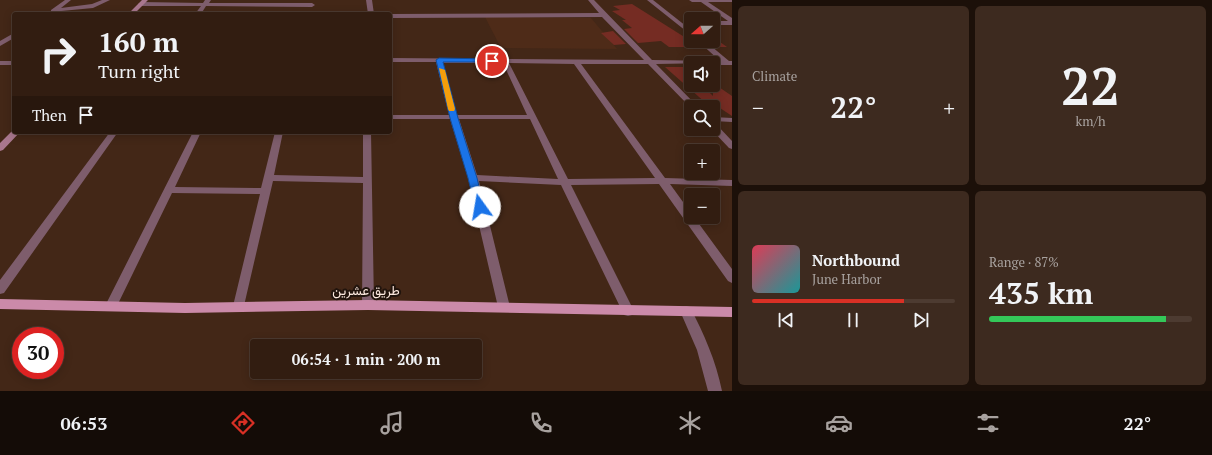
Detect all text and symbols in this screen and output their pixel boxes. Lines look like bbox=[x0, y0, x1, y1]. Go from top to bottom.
north arrow bbox=[684, 12, 720, 48]
map controls bbox=[684, 12, 720, 224]
text: 160 m bbox=[98, 23, 179, 60]
icon: right bbox=[32, 28, 84, 80]
pin bbox=[475, 44, 509, 78]
icon: arrive bbox=[481, 50, 503, 72]
text: 22 bbox=[1061, 51, 1120, 120]
button: sound bbox=[684, 56, 720, 92]
text: Turn right bbox=[98, 59, 180, 83]
text: Climate bbox=[752, 67, 797, 85]
text: 22° bbox=[830, 87, 877, 127]
text: − bbox=[752, 93, 764, 122]
text: + bbox=[943, 93, 955, 122]
button: search bbox=[684, 100, 720, 136]
icon: arrive bbox=[75, 104, 97, 126]
text: Then bbox=[32, 105, 67, 125]
text: km/h bbox=[1075, 112, 1106, 130]
button: + bbox=[684, 144, 720, 180]
position arrow bbox=[459, 186, 501, 228]
button: − bbox=[684, 188, 720, 224]
text: Northbound bbox=[812, 250, 900, 270]
text: Range · 87% bbox=[989, 253, 1059, 271]
text: June Harbor bbox=[812, 270, 882, 288]
text: 435 km bbox=[989, 273, 1093, 313]
street label: طريق عشرين bbox=[332, 281, 400, 299]
icon: previous bbox=[775, 309, 797, 331]
icon: pause bbox=[842, 309, 864, 331]
icon: next bbox=[910, 309, 932, 331]
speed limit sign: 30 bbox=[12, 327, 64, 379]
text: 06:54 · 1 min · 200 m bbox=[292, 349, 440, 369]
icon: directions bbox=[229, 409, 257, 437]
icon: music bbox=[378, 409, 406, 437]
icon: phone bbox=[527, 409, 555, 437]
icon: climate bbox=[676, 409, 704, 437]
icon: car bbox=[825, 409, 853, 437]
icon: filters bbox=[974, 409, 1002, 437]
text: 06:53 bbox=[61, 411, 107, 435]
text: 22° bbox=[1124, 411, 1151, 435]

